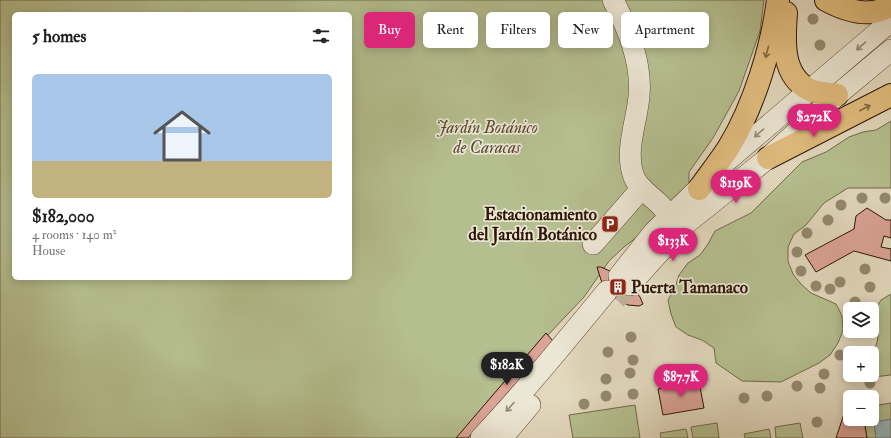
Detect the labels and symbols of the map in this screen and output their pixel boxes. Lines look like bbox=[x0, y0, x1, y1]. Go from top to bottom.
one-way arrow bbox=[856, 42, 867, 51]
one-way arrow bbox=[763, 45, 771, 58]
pin: $272K bbox=[786, 104, 842, 138]
one-way arrow bbox=[859, 104, 871, 111]
park label: Jardín Botánico de Caracas bbox=[436, 117, 538, 158]
one-way arrow bbox=[754, 128, 764, 138]
pin: $119K bbox=[708, 170, 764, 204]
place label: Estacionamiento del Jardín Botánico bbox=[469, 204, 597, 246]
parking icon: Estacionamiento del Jardín Botánico bbox=[600, 214, 620, 234]
pin: $133K bbox=[645, 228, 701, 262]
building icon: Puerta Tamanaco bbox=[608, 277, 628, 297]
place label: Puerta Tamanaco bbox=[631, 277, 748, 298]
pin: $182K bbox=[479, 352, 535, 386]
pin: $87.7K bbox=[648, 364, 714, 398]
one-way arrow bbox=[506, 401, 515, 411]

